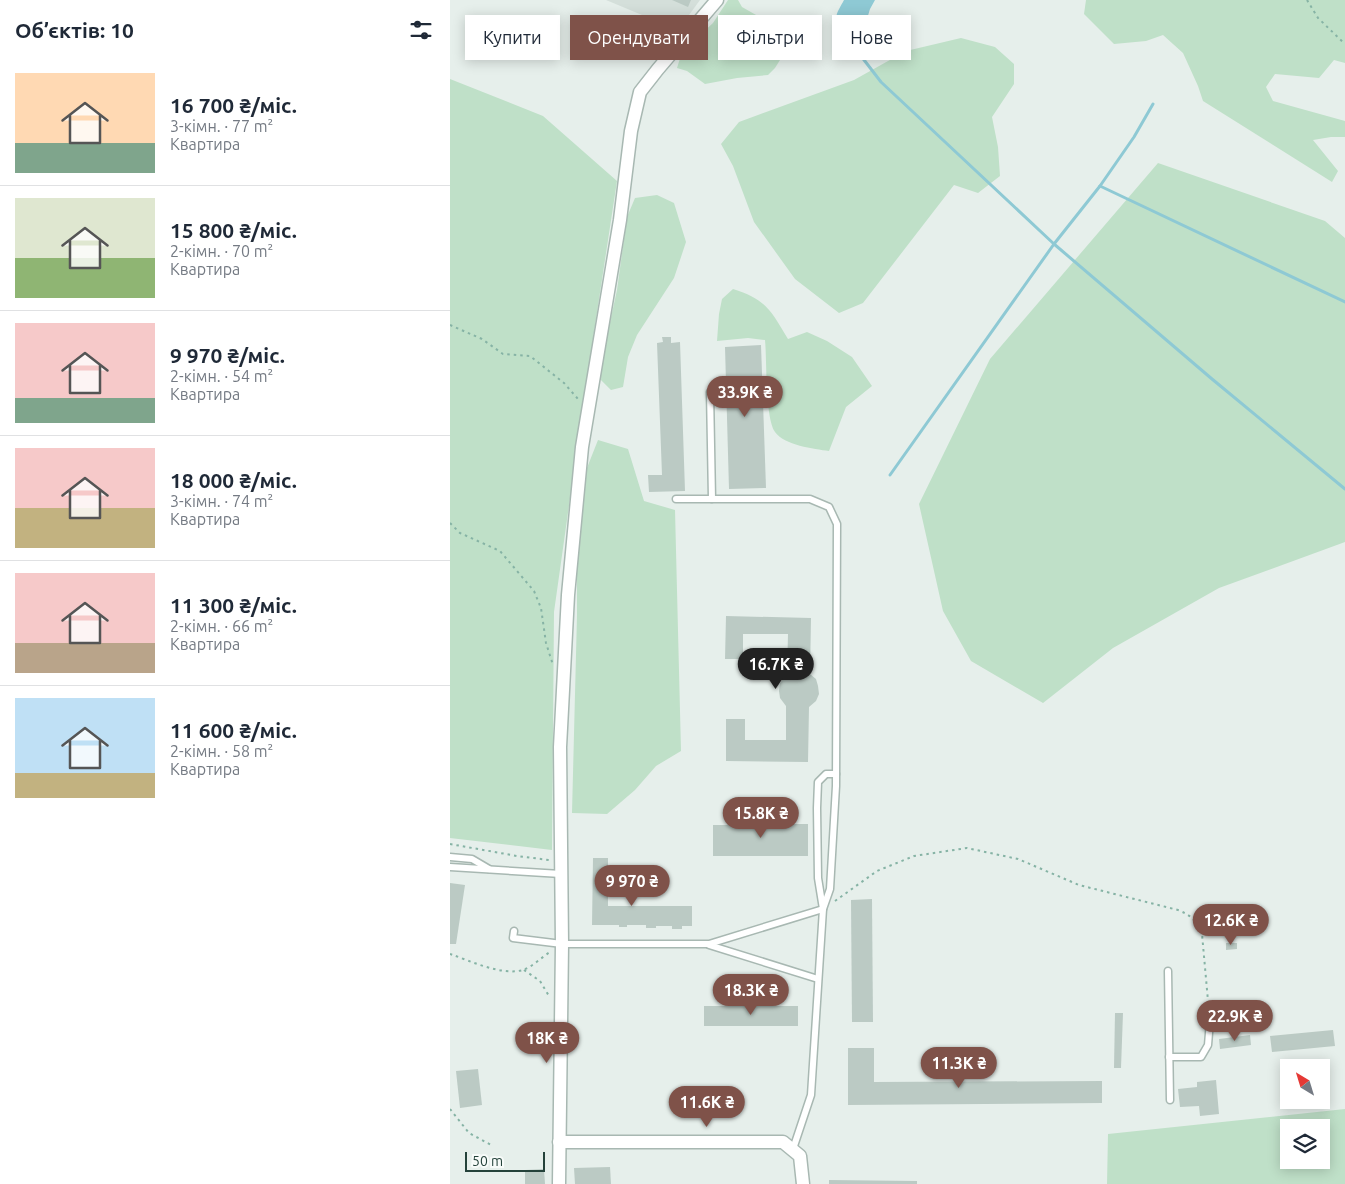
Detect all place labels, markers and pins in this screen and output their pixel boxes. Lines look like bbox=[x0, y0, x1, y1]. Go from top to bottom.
pin: 33.9K ₴ bbox=[699, 376, 791, 418]
pin: 16.7K ₴ bbox=[730, 648, 822, 690]
pin: 15.8K ₴ bbox=[715, 796, 807, 839]
pin: 9 970 ₴ bbox=[586, 864, 678, 907]
pin: 12.6K ₴ bbox=[1185, 904, 1277, 946]
pin: 18.3K ₴ bbox=[705, 974, 797, 1016]
pin: 22.9K ₴ bbox=[1189, 1000, 1281, 1042]
pin: 18K ₴ bbox=[512, 1022, 582, 1064]
pin: 11.3K ₴ bbox=[913, 1046, 1005, 1089]
pin: 11.6K ₴ bbox=[661, 1086, 753, 1128]

